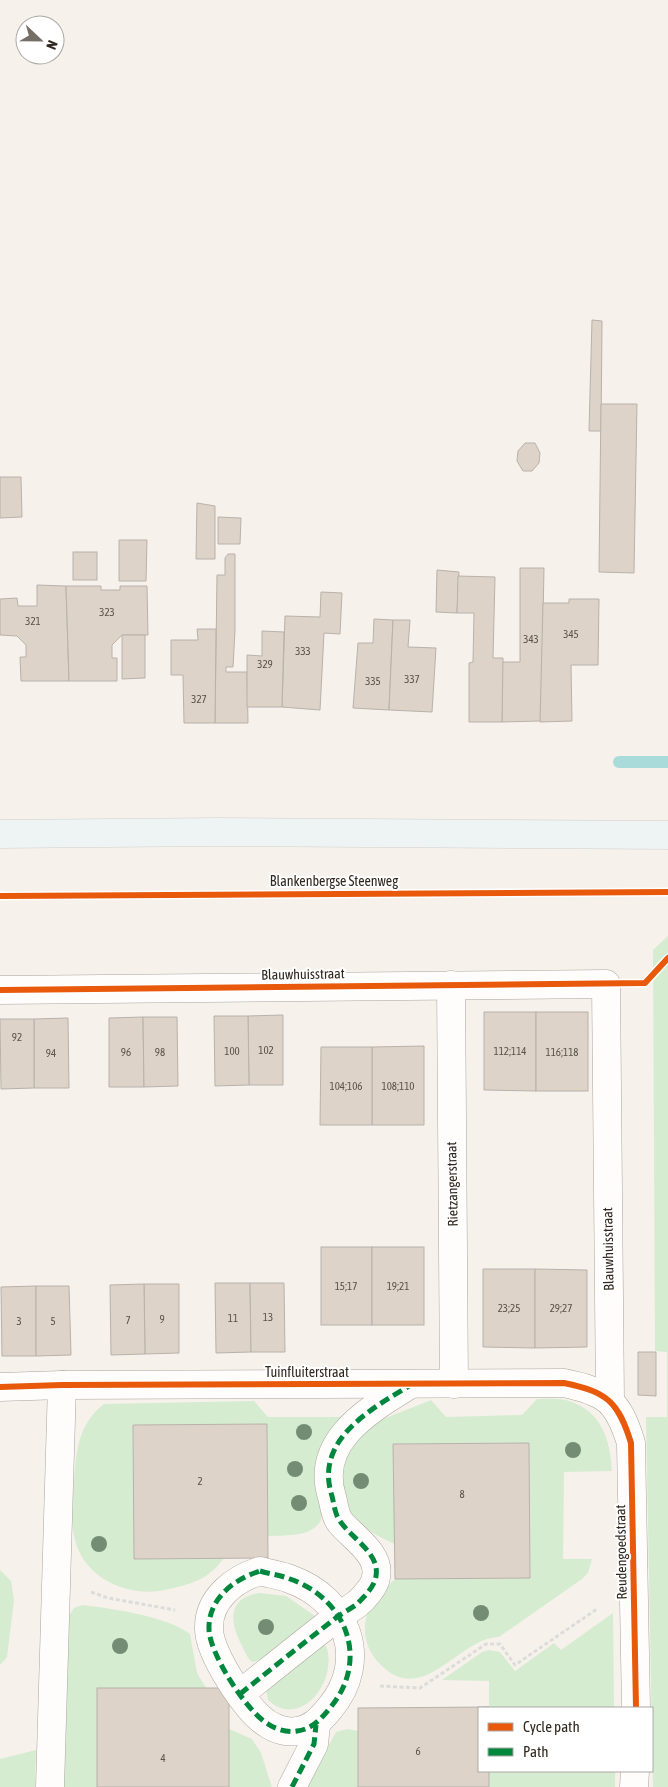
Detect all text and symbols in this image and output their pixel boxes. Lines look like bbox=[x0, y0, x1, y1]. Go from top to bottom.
north arrow bbox=[15, 15, 65, 65]
text: N bbox=[43, 38, 61, 52]
house number: 323 bbox=[99, 606, 115, 618]
house number: 321 bbox=[25, 615, 41, 627]
house number: 345 bbox=[563, 628, 579, 640]
house number: 343 bbox=[523, 633, 539, 645]
house number: 333 bbox=[295, 645, 311, 657]
house number: 329 bbox=[257, 658, 273, 670]
house number: 337 bbox=[404, 673, 420, 685]
house number: 335 bbox=[365, 675, 381, 687]
house number: 327 bbox=[191, 693, 207, 705]
street label: Blankenbergse Steenweg bbox=[270, 873, 398, 889]
street label: Blauwhuisstraat bbox=[261, 965, 345, 983]
house number: 92 bbox=[12, 1031, 22, 1043]
house number: 102 bbox=[258, 1044, 274, 1056]
house number: 100 bbox=[224, 1045, 240, 1057]
house number: 112;114 bbox=[494, 1045, 526, 1057]
house number: 96 bbox=[121, 1046, 131, 1058]
house number: 98 bbox=[155, 1046, 165, 1058]
house number: 116;118 bbox=[546, 1046, 578, 1058]
house number: 94 bbox=[46, 1047, 56, 1059]
house number: 104;106 bbox=[330, 1080, 362, 1092]
house number: 108;110 bbox=[382, 1080, 414, 1092]
street label: Rietzangerstraat bbox=[443, 1141, 461, 1227]
street label: Blauwhuisstraat bbox=[599, 1207, 617, 1291]
house number: 15;17 bbox=[335, 1280, 357, 1292]
house number: 19;21 bbox=[387, 1280, 409, 1292]
house number: 23;25 bbox=[498, 1302, 520, 1314]
house number: 29;27 bbox=[550, 1302, 572, 1314]
house number: 13 bbox=[263, 1311, 273, 1323]
house number: 11 bbox=[228, 1312, 238, 1324]
house number: 9 bbox=[159, 1313, 165, 1325]
house number: 7 bbox=[125, 1314, 131, 1326]
house number: 3 bbox=[16, 1315, 22, 1327]
house number: 5 bbox=[50, 1315, 56, 1327]
street label: Tuinfluiterstraat bbox=[265, 1364, 349, 1380]
house number: 2 bbox=[197, 1475, 203, 1487]
house number: 8 bbox=[459, 1488, 465, 1500]
street label: Reudengoedstraat bbox=[612, 1504, 630, 1600]
legend bbox=[478, 1707, 653, 1772]
text: Cycle path bbox=[523, 1718, 580, 1735]
text: Path bbox=[523, 1743, 549, 1760]
house number: 6 bbox=[415, 1745, 421, 1757]
house number: 4 bbox=[160, 1752, 166, 1764]

